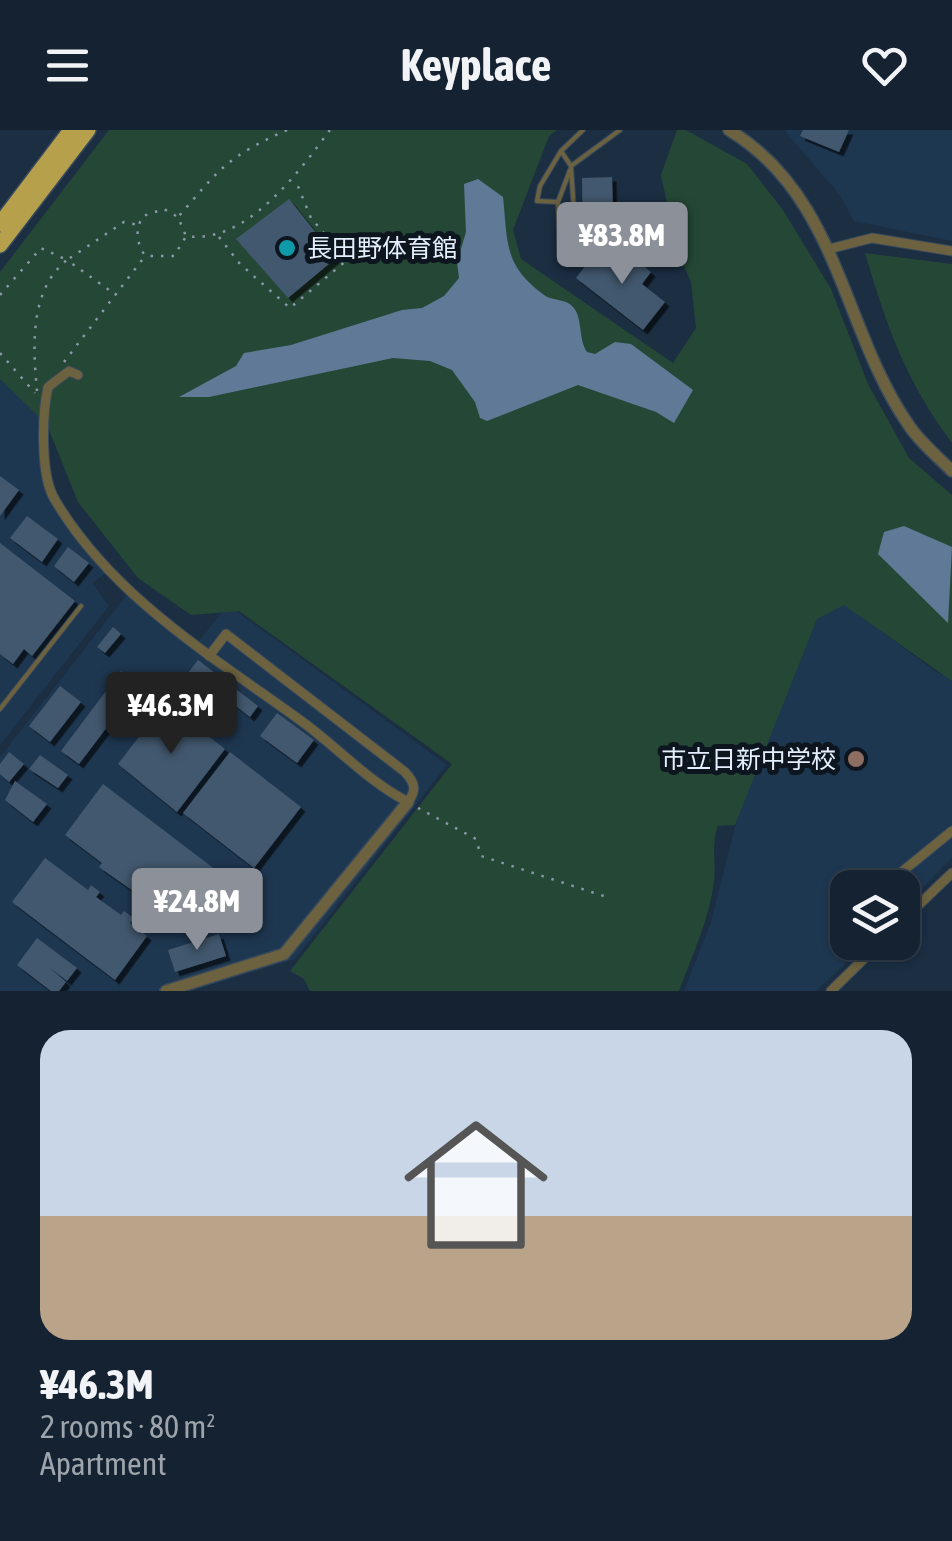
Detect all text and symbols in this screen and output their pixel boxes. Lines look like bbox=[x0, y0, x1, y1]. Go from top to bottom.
icon: menu bbox=[40, 38, 95, 93]
icon: heart bbox=[857, 38, 912, 93]
text: Keyplace bbox=[401, 39, 551, 91]
pin: ¥83.8M bbox=[541, 202, 703, 287]
text: ¥83.8M bbox=[579, 216, 665, 253]
place label: 長田野体育館 bbox=[307, 234, 457, 262]
marker: 長田野体育館 bbox=[276, 237, 298, 259]
pin: ¥46.3M bbox=[90, 672, 252, 757]
text: ¥46.3M bbox=[128, 686, 214, 723]
place label: 市立日新中学校 bbox=[661, 745, 836, 773]
marker: 市立日新中学校 bbox=[845, 748, 867, 770]
pin: ¥24.8M bbox=[116, 868, 278, 953]
map controls bbox=[830, 870, 920, 960]
button: layers bbox=[830, 870, 920, 960]
text: ¥24.8M bbox=[154, 882, 240, 919]
icon: home bbox=[386, 1095, 566, 1275]
text: ¥46.3M bbox=[40, 1360, 154, 1408]
text: 2 rooms · 80 m² bbox=[40, 1408, 215, 1445]
text: Apartment bbox=[40, 1445, 166, 1482]

